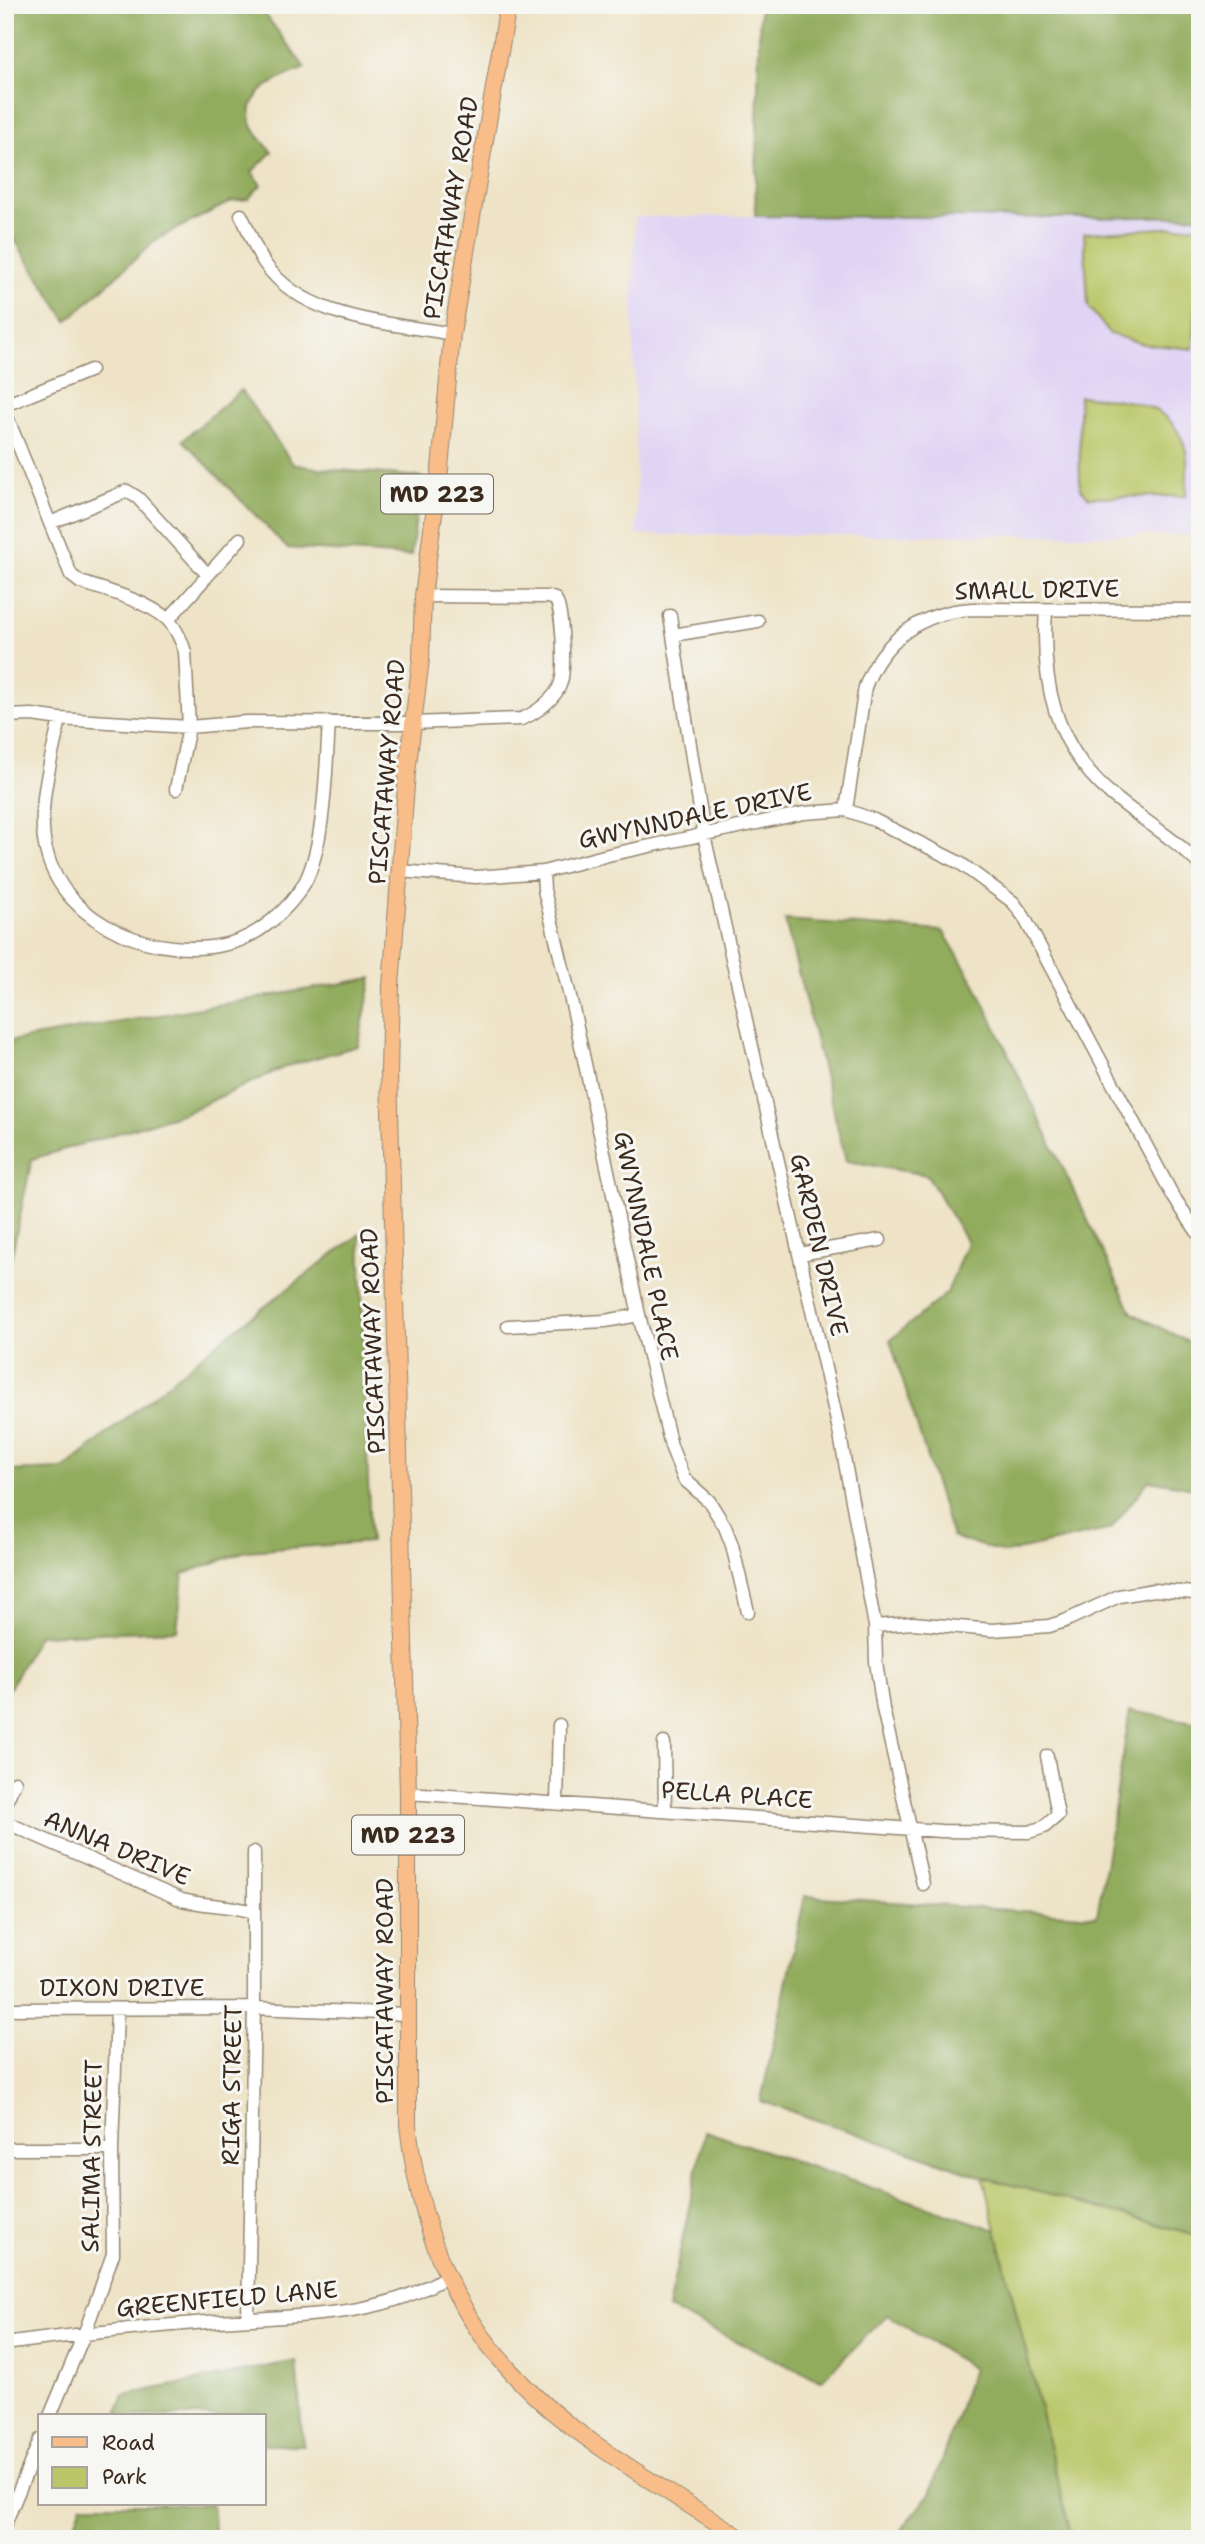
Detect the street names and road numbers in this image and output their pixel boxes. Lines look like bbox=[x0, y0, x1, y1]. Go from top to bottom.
street label: PISCATAWAY ROAD bbox=[416, 94, 486, 322]
road number: MD 223 bbox=[381, 474, 493, 514]
street label: SMALL DRIVE bbox=[954, 573, 1120, 607]
street label: PISCATAWAY ROAD bbox=[361, 658, 413, 886]
street label: GWYNNDALE DRIVE bbox=[575, 776, 815, 856]
street label: GWYNNDALE PLACE bbox=[606, 1128, 686, 1364]
street label: GARDEN DRIVE bbox=[782, 1150, 856, 1340]
street label: PISCATAWAY ROAD bbox=[353, 1227, 393, 1455]
street label: PELLA PLACE bbox=[660, 1774, 814, 1816]
street label: ANNA DRIVE bbox=[39, 1803, 195, 1893]
road number: MD 223 bbox=[352, 1816, 464, 1854]
street label: PISCATAWAY ROAD bbox=[369, 1878, 401, 2104]
street label: DIXON DRIVE bbox=[39, 1972, 205, 2004]
street label: RIGA STREET bbox=[215, 2004, 249, 2166]
street label: SALIMA STREET bbox=[74, 2059, 110, 2253]
street label: GREENFIELD LANE bbox=[115, 2273, 339, 2325]

